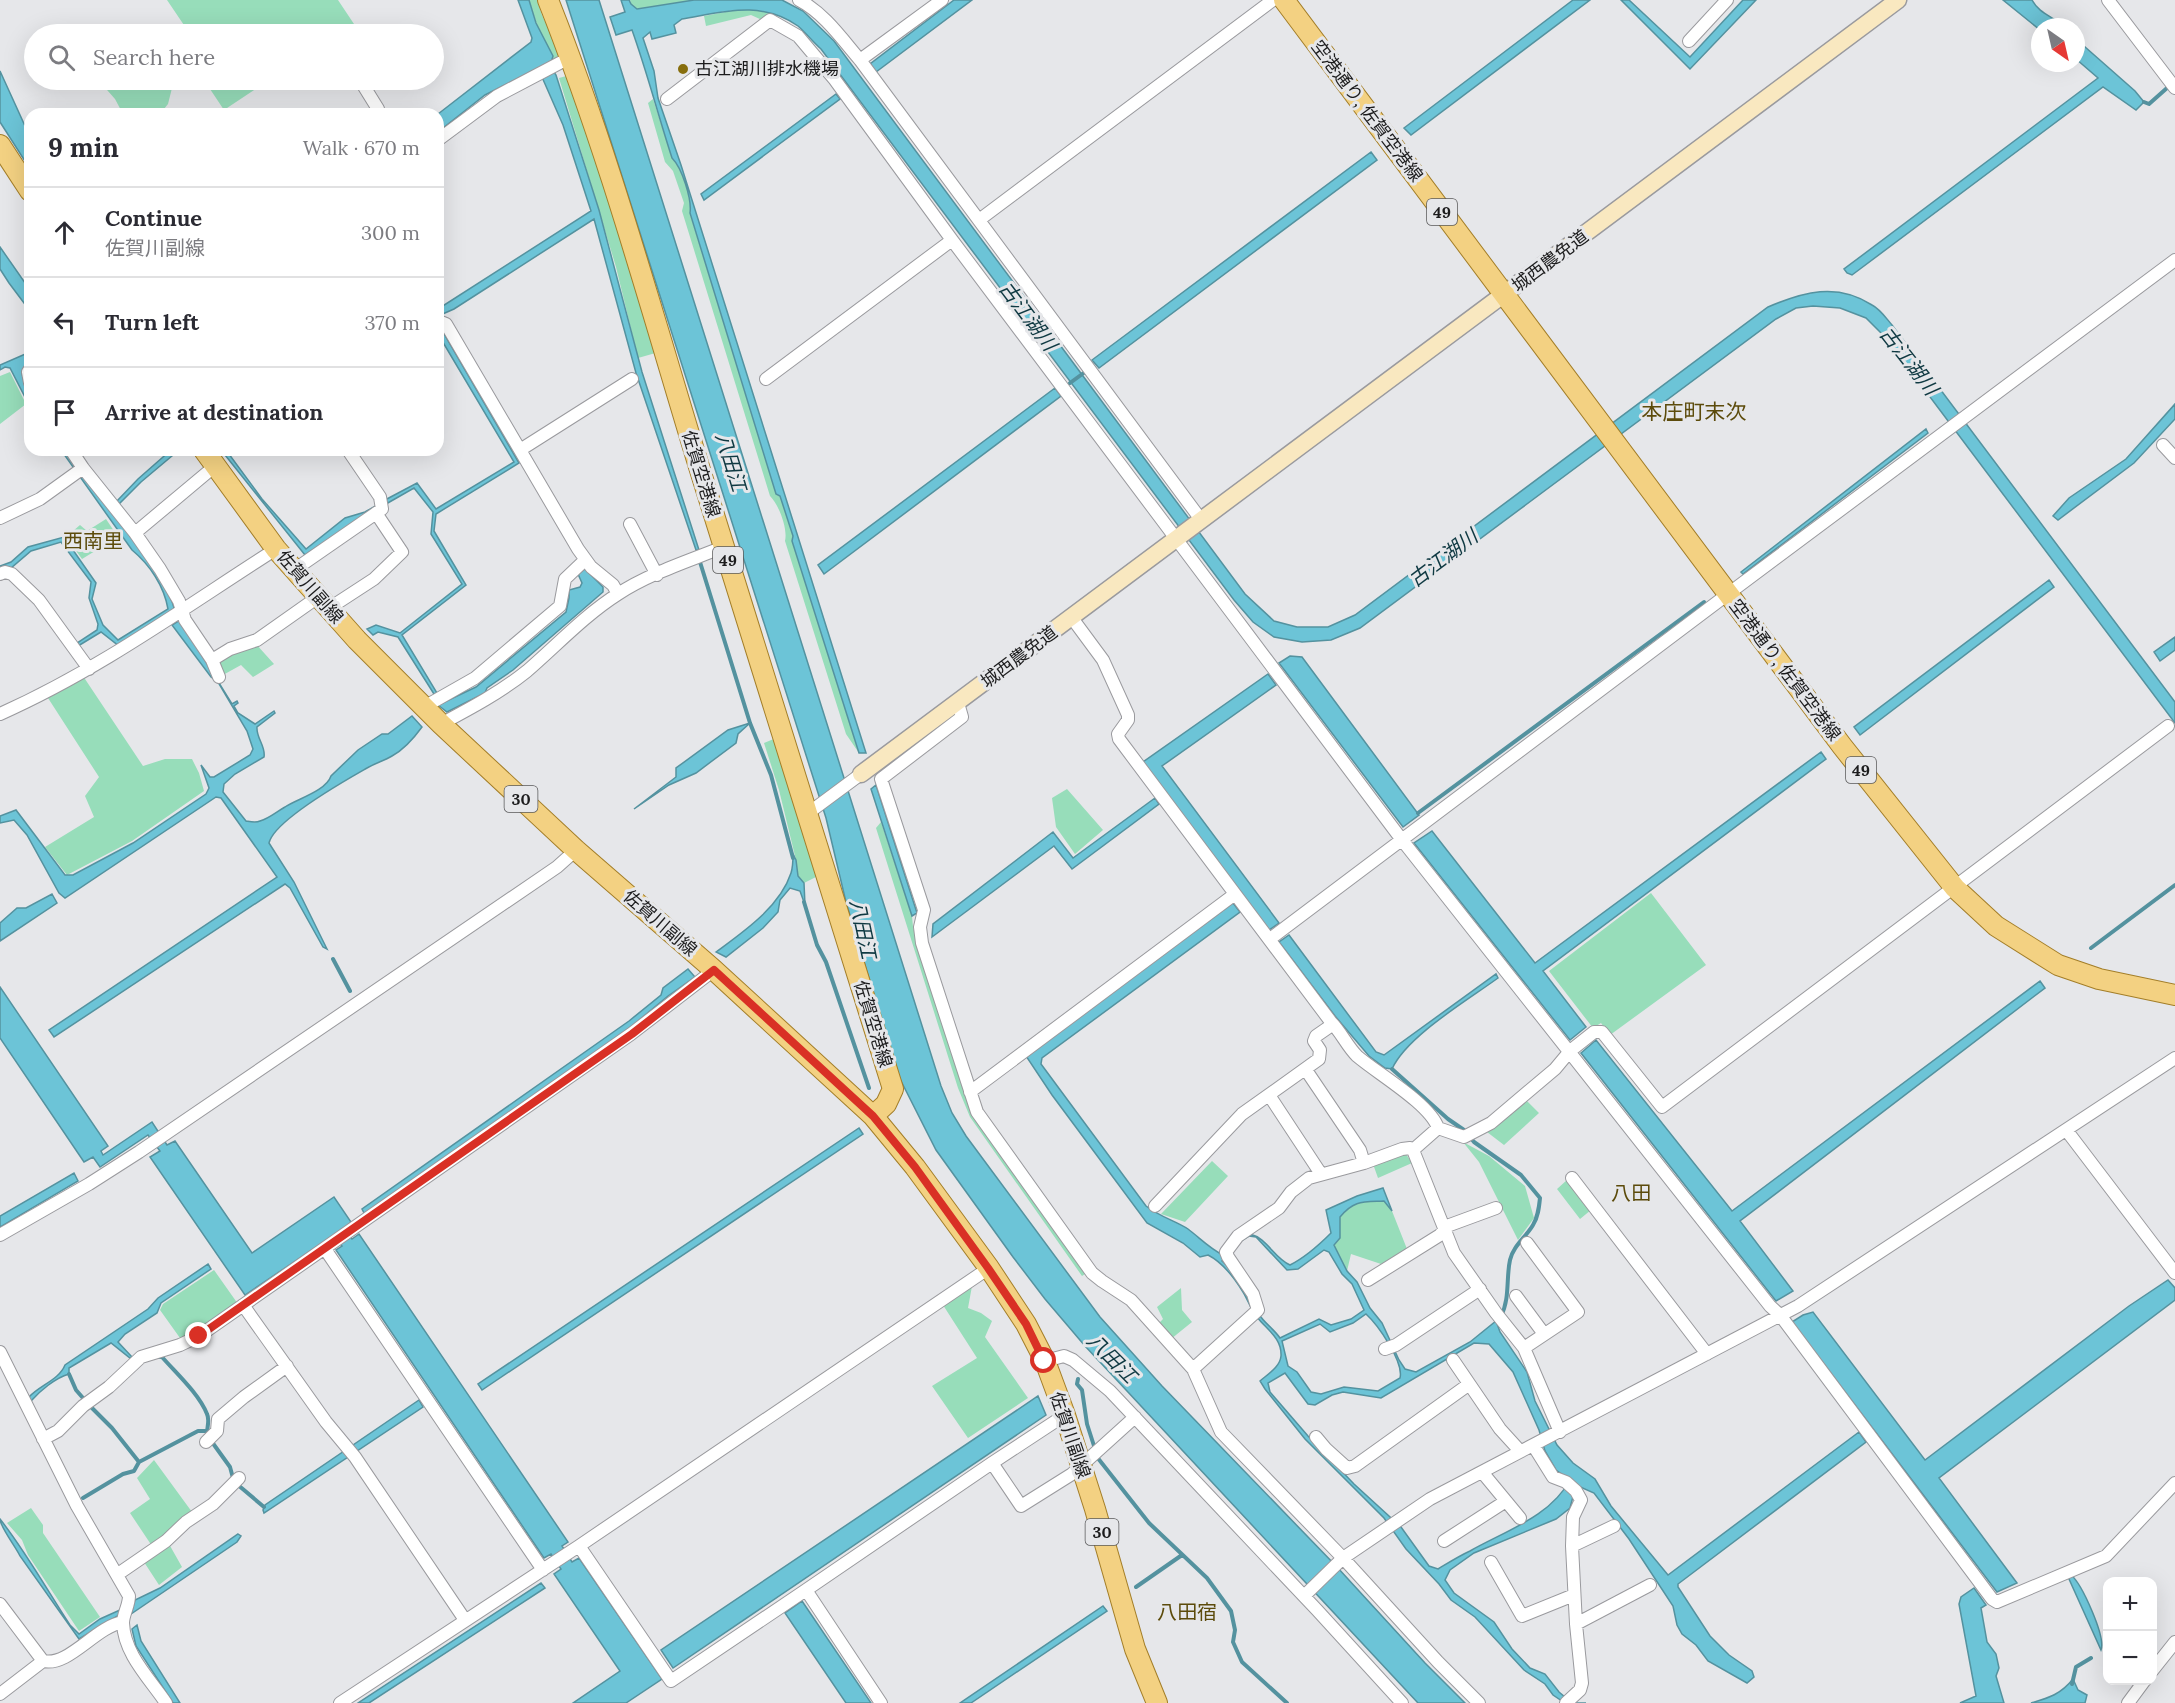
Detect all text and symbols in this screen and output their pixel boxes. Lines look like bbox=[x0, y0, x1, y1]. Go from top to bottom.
north arrow bbox=[2031, 18, 2085, 72]
search box bbox=[24, 24, 444, 90]
street label: 空港通り, 佐賀空港線 bbox=[1307, 35, 1428, 186]
icon: search bbox=[45, 41, 78, 74]
text: Search here bbox=[93, 43, 215, 71]
place label: 古江湖川排水機場 bbox=[695, 57, 839, 80]
marker: 古江湖川排水機場 bbox=[676, 62, 690, 76]
text: 9 min bbox=[48, 131, 119, 164]
text: Walk · 670 m bbox=[303, 135, 420, 160]
road number: 49 bbox=[1427, 199, 1457, 225]
text: Continue bbox=[105, 204, 202, 232]
icon: ahead bbox=[48, 216, 81, 249]
text: 300 m bbox=[361, 220, 420, 245]
street label: 城西農免道 bbox=[1507, 224, 1593, 297]
text: 佐賀川副線 bbox=[105, 235, 205, 260]
water label: 古江湖川 bbox=[994, 276, 1064, 357]
icon: left bbox=[48, 306, 81, 339]
text: Turn left bbox=[105, 308, 199, 336]
text: 370 m bbox=[365, 310, 420, 335]
water label: 古江湖川 bbox=[1875, 321, 1945, 401]
icon: arrive bbox=[48, 396, 81, 429]
text: Arrive at destination bbox=[105, 398, 323, 426]
district label: 本庄町末次 bbox=[1642, 398, 1747, 425]
street label: 佐賀空港線 bbox=[677, 427, 726, 520]
water label: 八田江 bbox=[711, 430, 753, 496]
water label: 古江湖川 bbox=[1403, 522, 1484, 592]
district label: 西南里 bbox=[63, 528, 123, 553]
street label: 佐賀川副線 bbox=[272, 545, 349, 628]
road number: 49 bbox=[713, 547, 743, 573]
street label: 空港通り, 佐賀空港線 bbox=[1725, 594, 1846, 745]
street label: 城西農免道 bbox=[976, 620, 1062, 693]
road number: 49 bbox=[1846, 757, 1876, 783]
road number: 30 bbox=[504, 786, 538, 812]
street label: 佐賀川副線 bbox=[619, 884, 702, 961]
water label: 八田江 bbox=[845, 897, 882, 963]
street label: 佐賀空港線 bbox=[849, 977, 898, 1070]
district label: 八田 bbox=[1611, 1180, 1651, 1205]
route end bbox=[185, 1322, 211, 1348]
water label: 八田江 bbox=[1082, 1328, 1144, 1389]
route start bbox=[1030, 1347, 1056, 1373]
street label: 佐賀川副線 bbox=[1045, 1389, 1096, 1481]
road number: 30 bbox=[1086, 1519, 1118, 1545]
map controls bbox=[2103, 1577, 2157, 1685]
button: + bbox=[2103, 1577, 2157, 1631]
district label: 八田宿 bbox=[1157, 1599, 1217, 1624]
button: − bbox=[2103, 1631, 2157, 1685]

